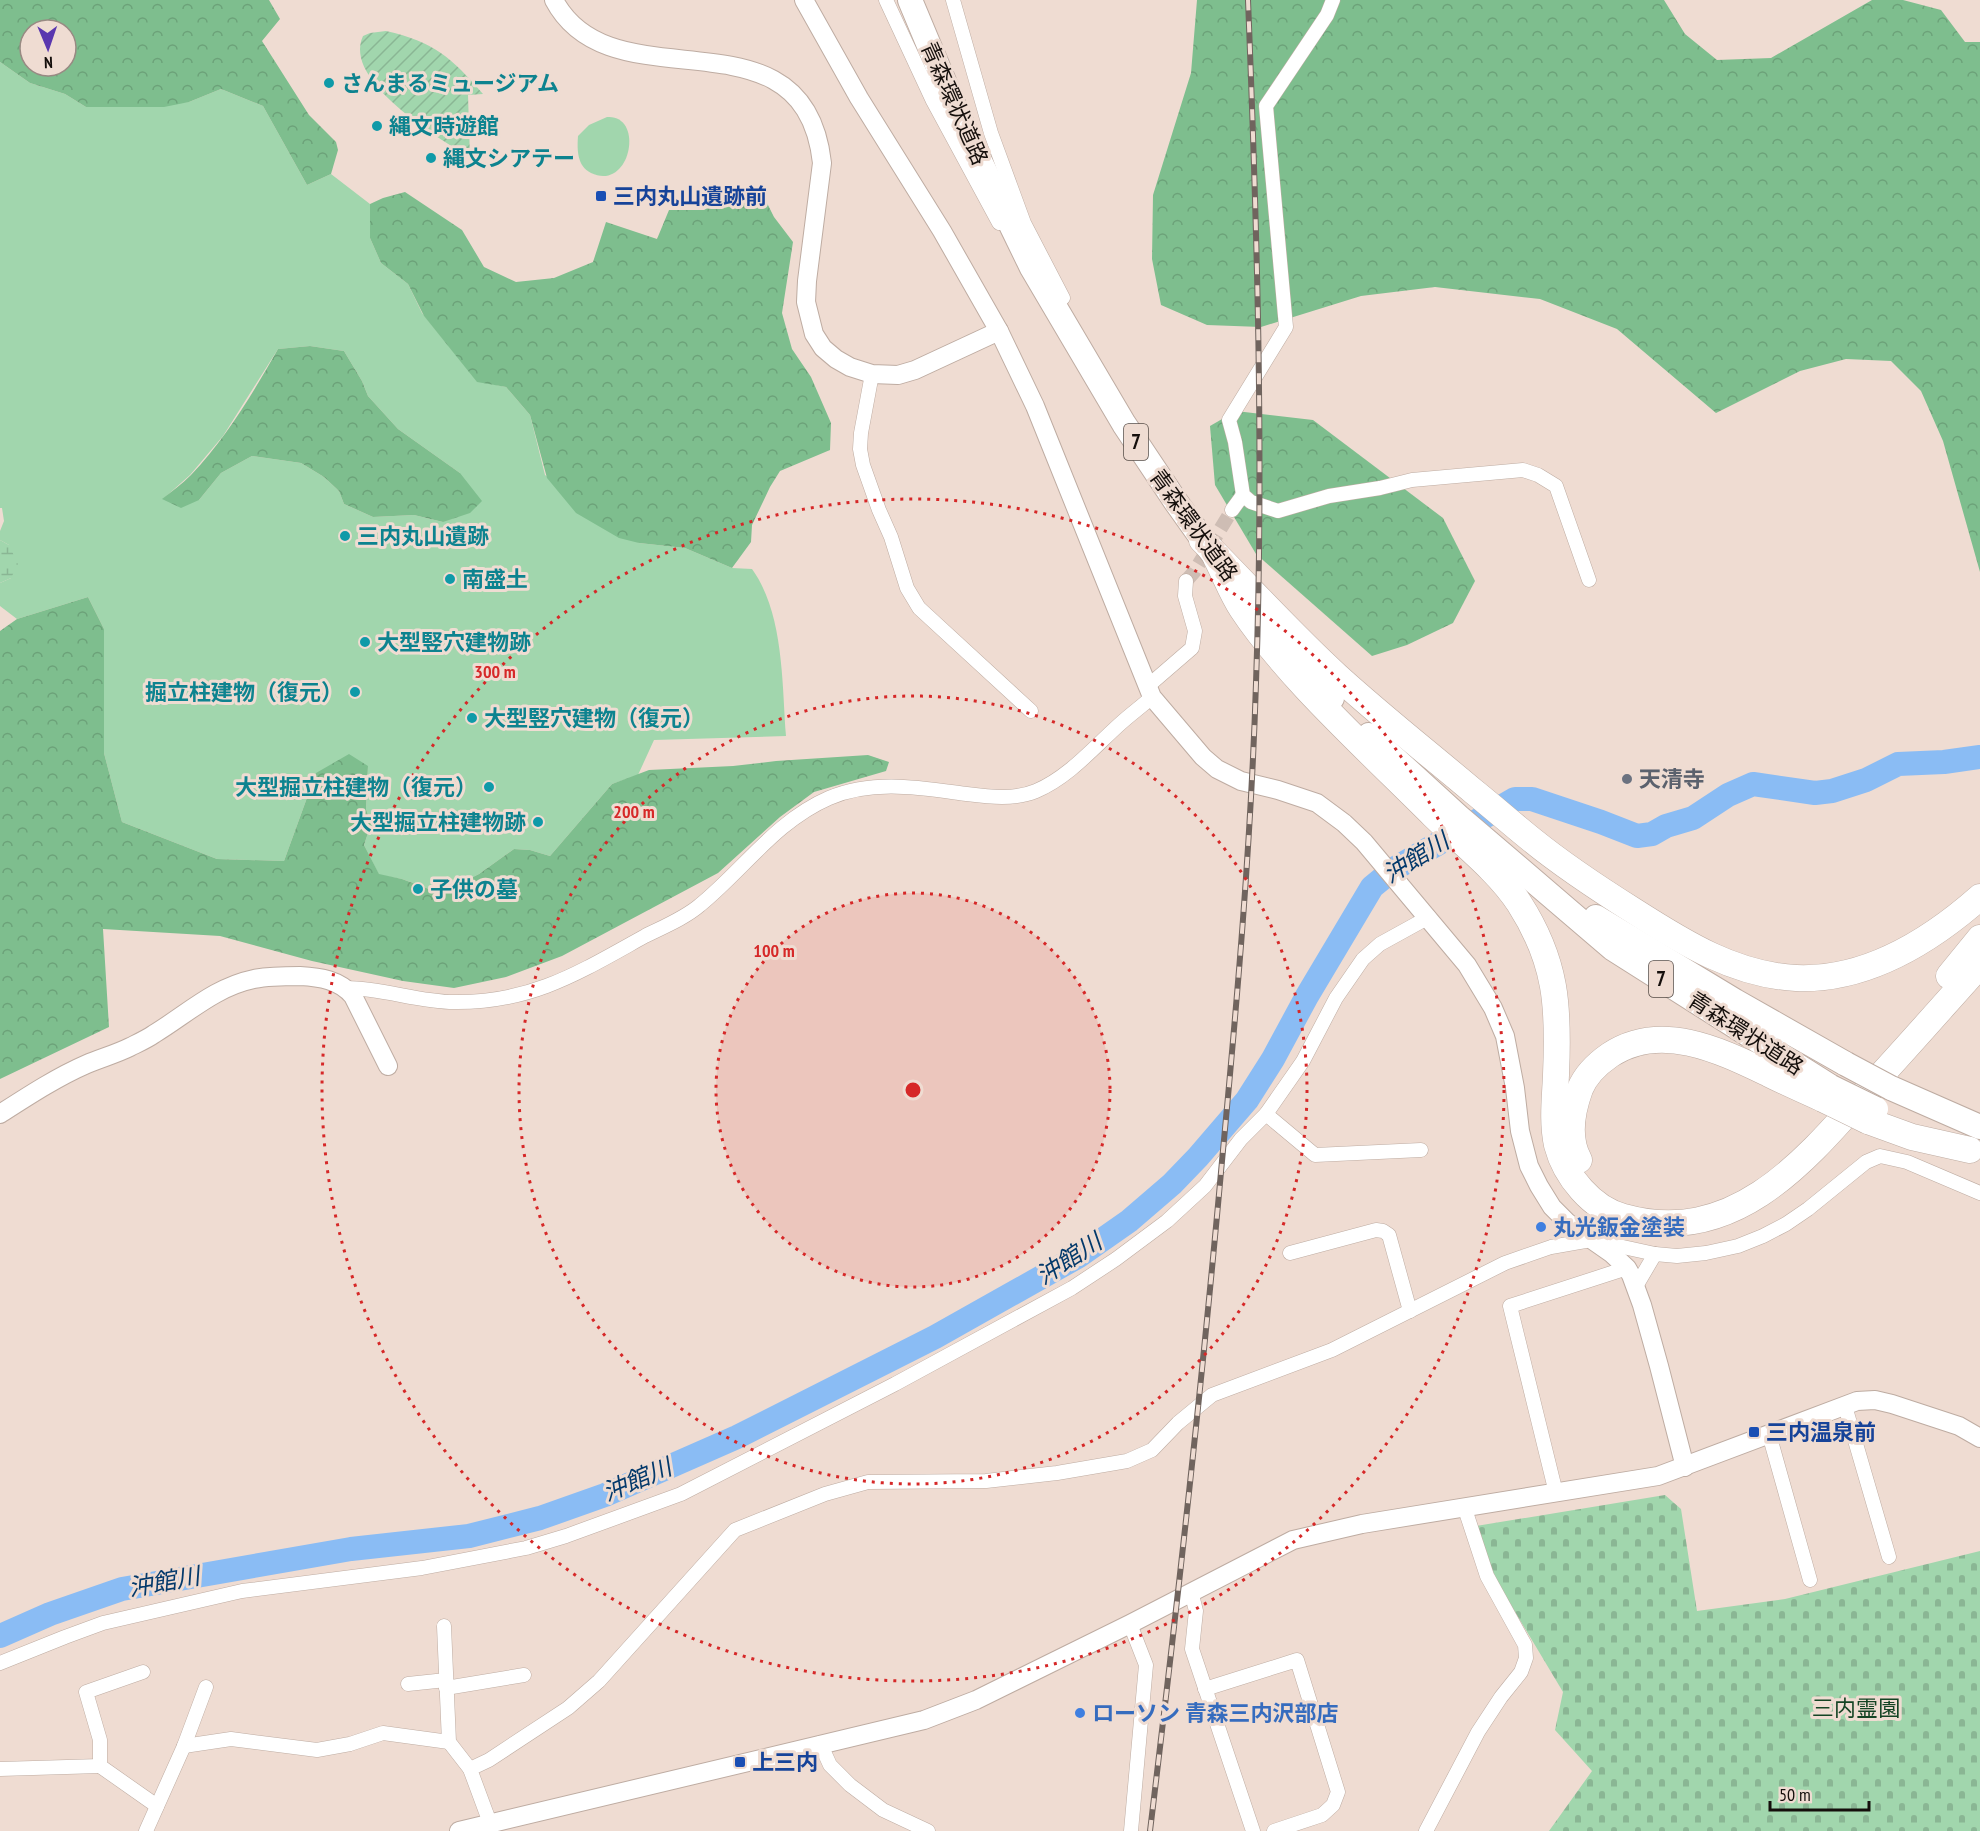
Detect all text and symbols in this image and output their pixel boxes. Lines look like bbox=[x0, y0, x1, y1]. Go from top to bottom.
north arrow bbox=[18, 18, 78, 78]
street label: 青森環状道路 bbox=[915, 37, 995, 169]
text: N bbox=[44, 53, 53, 73]
place label: さんまるミュージアム bbox=[341, 69, 559, 97]
marker: さんまるミュージアム bbox=[322, 76, 336, 90]
place label: 縄文時遊館 bbox=[389, 112, 499, 140]
marker: 縄文時遊館 bbox=[370, 119, 384, 133]
place label: 縄文シアテー bbox=[443, 144, 575, 172]
marker: 縄文シアテー bbox=[424, 151, 438, 165]
place label: 三内丸山遺跡前 bbox=[613, 182, 767, 210]
marker: 三内丸山遺跡前 bbox=[594, 189, 608, 203]
road number: 7 bbox=[1124, 424, 1148, 460]
street label: 青森環状道路 bbox=[1144, 463, 1244, 587]
place label: 三内丸山遺跡 bbox=[357, 522, 489, 550]
marker: 三内丸山遺跡 bbox=[338, 529, 352, 543]
place label: 南盛土 bbox=[462, 565, 528, 593]
marker: 南盛土 bbox=[443, 572, 457, 586]
place label: 大型竪穴建物跡 bbox=[377, 628, 531, 656]
marker: 大型竪穴建物跡 bbox=[358, 635, 372, 649]
text: 300 m bbox=[474, 660, 516, 683]
place label: 掘立柱建物（復元） bbox=[145, 678, 343, 706]
marker: 掘立柱建物（復元） bbox=[348, 685, 362, 699]
place label: 大型竪穴建物（復元） bbox=[484, 704, 704, 732]
marker: 大型竪穴建物（復元） bbox=[465, 711, 479, 725]
place label: 天清寺 bbox=[1639, 765, 1705, 793]
marker: 天清寺 bbox=[1620, 772, 1634, 786]
place label: 大型掘立柱建物（復元） bbox=[235, 773, 477, 801]
marker: 大型掘立柱建物（復元） bbox=[482, 780, 496, 794]
text: 200 m bbox=[613, 800, 655, 823]
place label: 大型掘立柱建物跡 bbox=[350, 808, 526, 836]
marker: 大型掘立柱建物跡 bbox=[531, 815, 545, 829]
water label: 沖館川 bbox=[1377, 824, 1457, 890]
place label: 子供の墓 bbox=[430, 875, 518, 903]
marker: 子供の墓 bbox=[411, 882, 425, 896]
text: 100 m bbox=[753, 939, 795, 962]
road number: 7 bbox=[1649, 961, 1673, 997]
street label: 青森環状道路 bbox=[1683, 985, 1809, 1081]
centre of rings bbox=[903, 1080, 923, 1100]
place label: 丸光鈑金塗装 bbox=[1553, 1213, 1685, 1241]
marker: 丸光鈑金塗装 bbox=[1534, 1220, 1548, 1234]
water label: 沖館川 bbox=[1030, 1224, 1110, 1291]
place label: 三内温泉前 bbox=[1766, 1418, 1876, 1446]
marker: 三内温泉前 bbox=[1747, 1425, 1761, 1439]
water label: 沖館川 bbox=[598, 1450, 679, 1508]
water label: 沖館川 bbox=[126, 1559, 205, 1603]
park label: 三内霊園 bbox=[1812, 1694, 1900, 1722]
place label: ローソン 青森三内沢部店 bbox=[1092, 1699, 1339, 1727]
marker: ローソン 青森三内沢部店 bbox=[1073, 1706, 1087, 1720]
place label: 上三内 bbox=[752, 1748, 818, 1776]
marker: 上三内 bbox=[733, 1755, 747, 1769]
scale bar bbox=[1770, 1774, 1869, 1812]
text: 50 m bbox=[1779, 1783, 1811, 1806]

